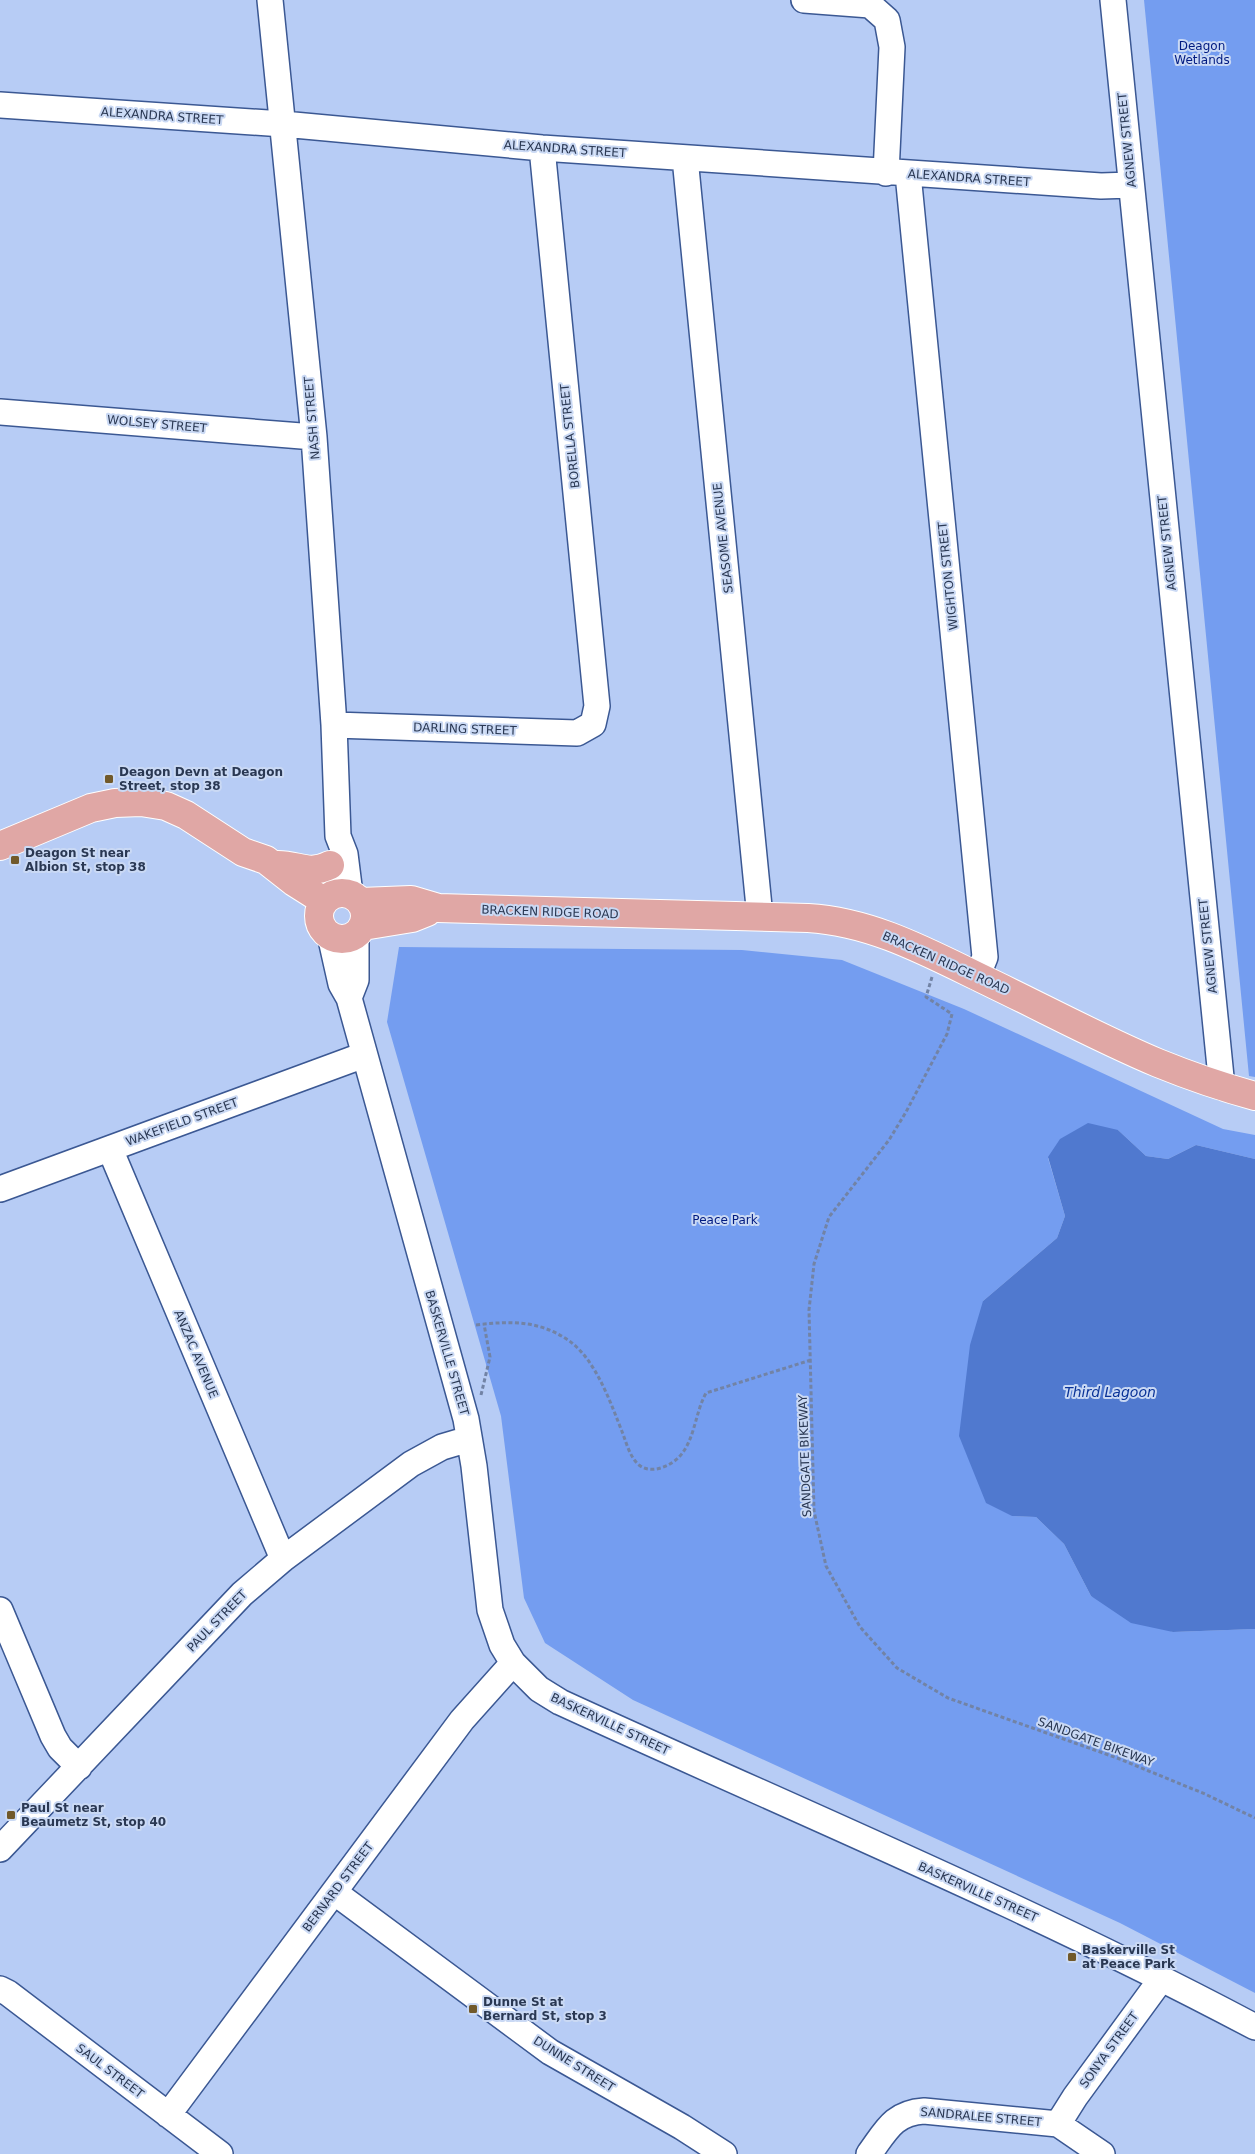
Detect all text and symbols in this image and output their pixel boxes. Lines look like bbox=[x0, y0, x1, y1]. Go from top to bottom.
park label: Deagon Wetlands bbox=[1174, 39, 1230, 67]
street label: AGNEW STREET bbox=[1115, 91, 1139, 188]
street label: ALEXANDRA STREET bbox=[100, 105, 224, 127]
street label: ALEXANDRA STREET bbox=[503, 138, 627, 160]
street label: ALEXANDRA STREET bbox=[907, 167, 1031, 189]
street label: NASH STREET bbox=[301, 375, 323, 460]
street label: BORELLA STREET bbox=[557, 382, 582, 489]
street label: WOLSEY STREET bbox=[107, 413, 208, 435]
street label: SEASOME AVENUE bbox=[710, 482, 736, 594]
street label: AGNEW STREET bbox=[1155, 494, 1179, 591]
street label: WIGHTON STREET bbox=[935, 520, 961, 631]
street label: DARLING STREET bbox=[413, 720, 518, 738]
place label: Deagon Devn at Deagon Street, stop 38 bbox=[119, 765, 283, 793]
marker: Deagon Devn at Deagon Street, stop 38 bbox=[103, 773, 115, 785]
place label: Deagon St near Albion St, stop 38 bbox=[25, 846, 146, 874]
marker: Deagon St near Albion St, stop 38 bbox=[9, 854, 21, 866]
street label: AGNEW STREET bbox=[1196, 897, 1220, 994]
street label: BRACKEN RIDGE ROAD bbox=[481, 903, 619, 921]
street label: BRACKEN RIDGE ROAD bbox=[880, 929, 1012, 997]
street label: WAKEFIELD STREET bbox=[124, 1095, 241, 1149]
park label: Peace Park bbox=[692, 1213, 758, 1227]
street label: BASKERVILLE STREET bbox=[422, 1289, 472, 1418]
street label: ANZAC AVENUE bbox=[171, 1308, 221, 1400]
water label: Third Lagoon bbox=[1064, 1384, 1156, 1400]
street label: SANDGATE BIKEWAY bbox=[796, 1394, 814, 1518]
street label: PAUL STREET bbox=[184, 1587, 250, 1655]
street label: BASKERVILLE STREET bbox=[548, 1690, 672, 1758]
street label: SANDGATE BIKEWAY bbox=[1036, 1714, 1157, 1770]
place label: Paul St near Beaumetz St, stop 40 bbox=[21, 1801, 166, 1829]
marker: Paul St near Beaumetz St, stop 40 bbox=[5, 1809, 17, 1821]
street label: BERNARD STREET bbox=[300, 1839, 377, 1935]
street label: BASKERVILLE STREET bbox=[916, 1859, 1041, 1925]
place label: Baskerville St at Peace Park bbox=[1082, 1943, 1176, 1971]
marker: Baskerville St at Peace Park bbox=[1066, 1951, 1078, 1963]
place label: Dunne St at Bernard St, stop 3 bbox=[483, 1995, 607, 2023]
marker: Dunne St at Bernard St, stop 3 bbox=[467, 2003, 479, 2015]
street label: SONYA STREET bbox=[1077, 2009, 1142, 2091]
street label: DUNNE STREET bbox=[531, 2033, 618, 2095]
street label: SAUL STREET bbox=[73, 2041, 147, 2101]
street label: SANDRALEE STREET bbox=[920, 2105, 1043, 2129]

